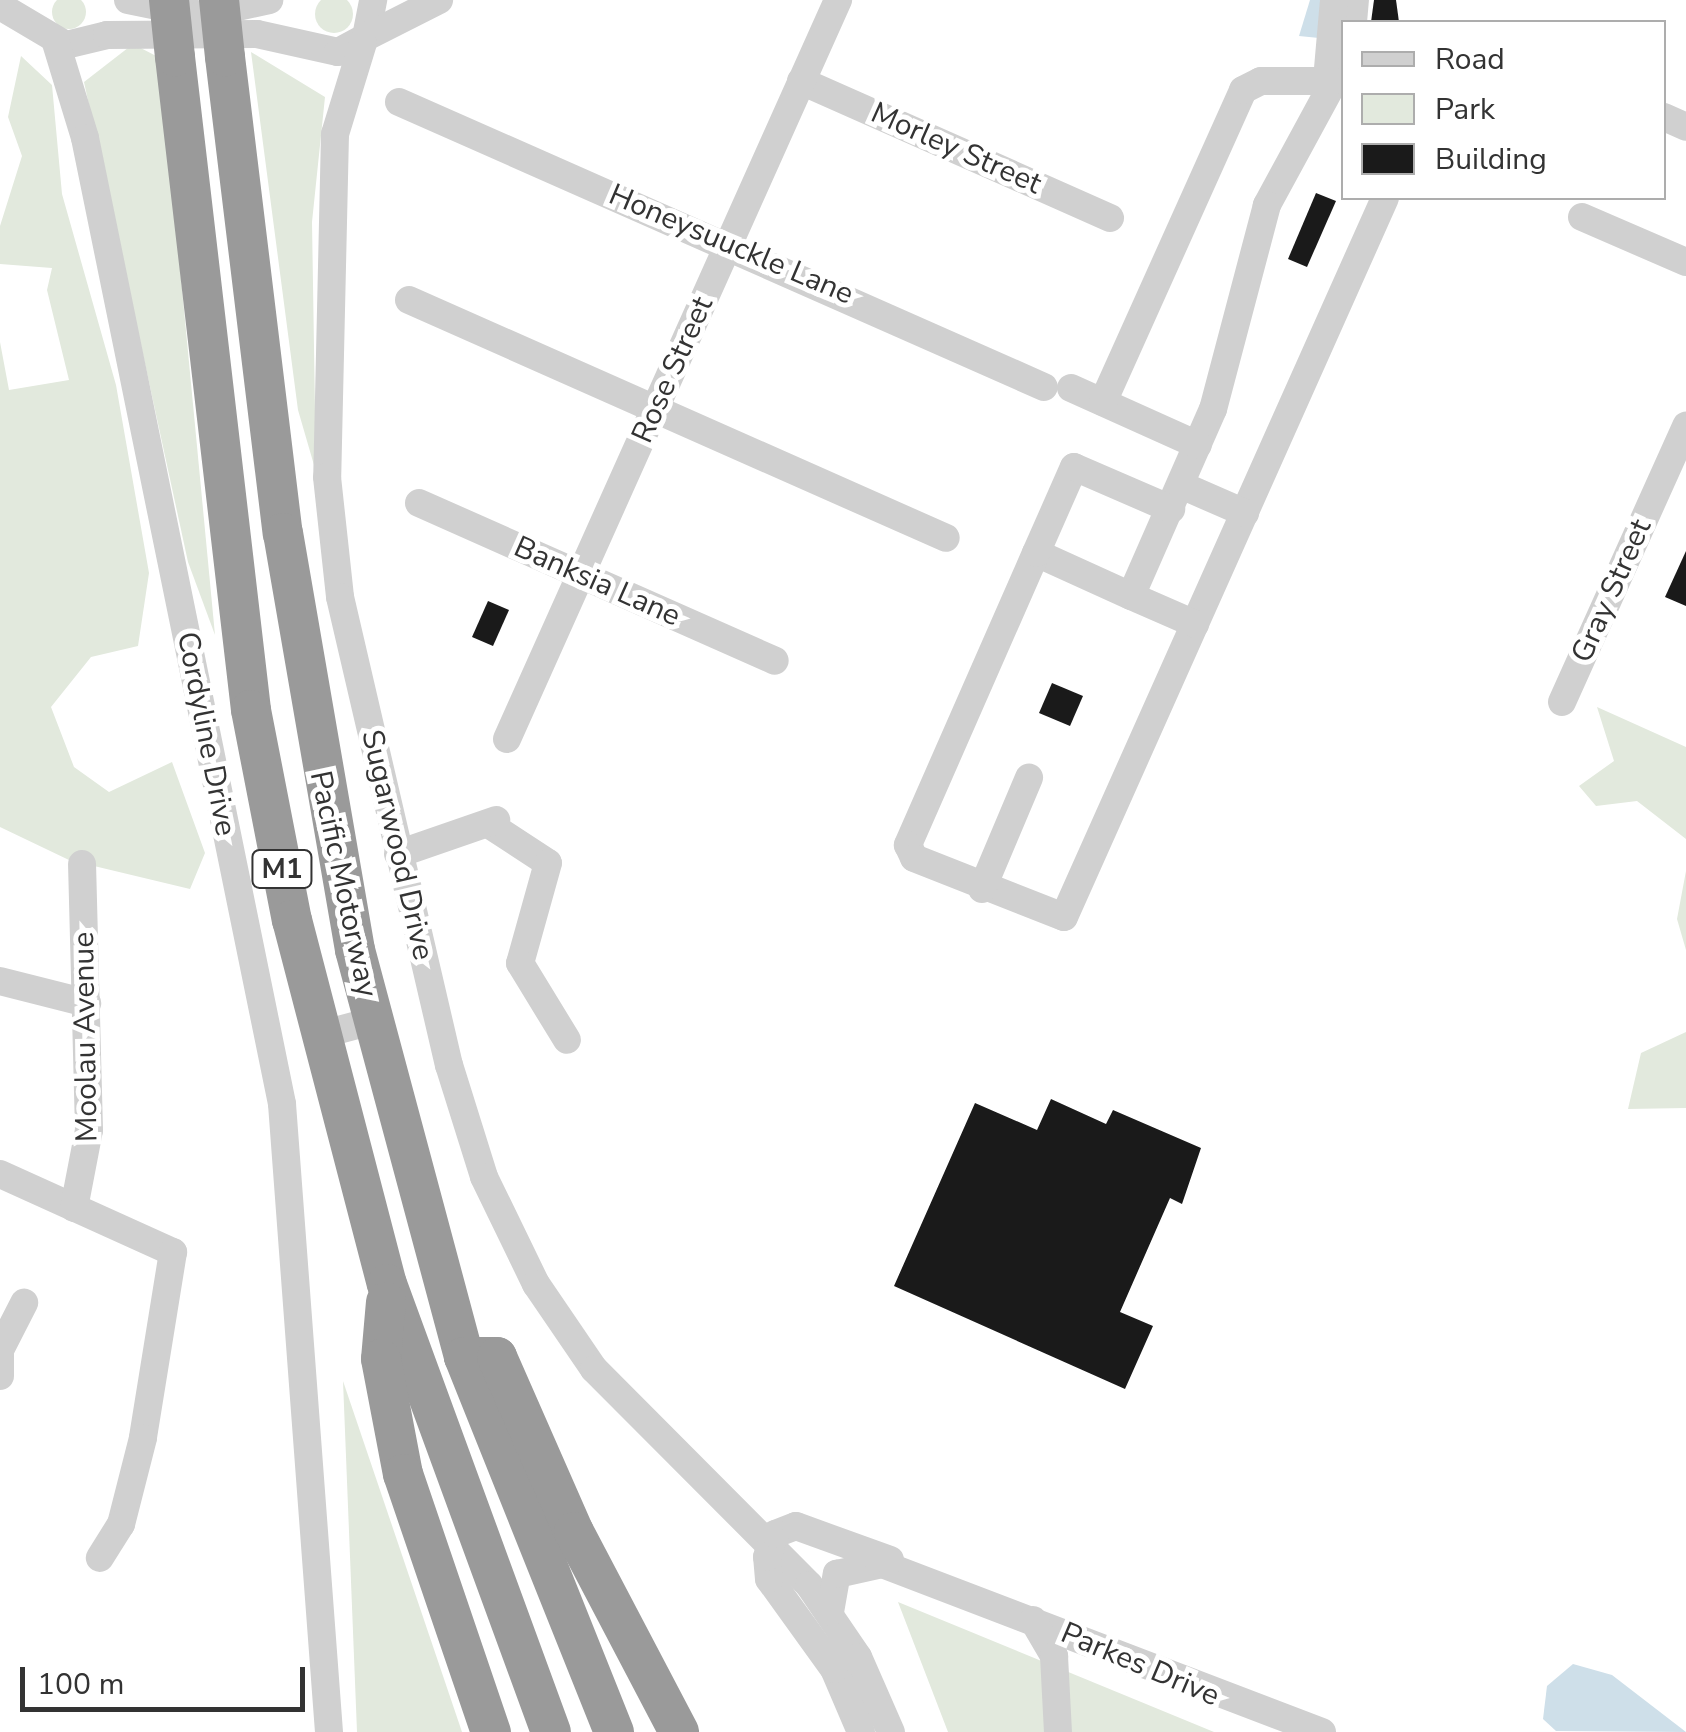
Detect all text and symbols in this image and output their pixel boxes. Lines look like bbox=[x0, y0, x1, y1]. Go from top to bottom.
legend bbox=[1341, 20, 1666, 200]
text: Road bbox=[1435, 39, 1505, 80]
text: Park bbox=[1435, 89, 1495, 130]
street label: Morley Street bbox=[865, 95, 1047, 203]
text: Building bbox=[1435, 139, 1547, 180]
street label: Honeysuuckle Lane bbox=[603, 177, 859, 313]
street label: Rose Street bbox=[625, 291, 721, 449]
street label: Gray Street bbox=[1564, 514, 1660, 668]
street label: Banksia Lane bbox=[508, 529, 686, 635]
street label: Cordyline Drive bbox=[169, 629, 243, 839]
street label: Sugarwood Drive bbox=[353, 726, 441, 964]
street label: Pacific Motorway bbox=[301, 768, 385, 1000]
road number: M1 bbox=[250, 846, 314, 892]
street label: Moolau Avenue bbox=[66, 931, 106, 1143]
street label: Parkes Drive bbox=[1055, 1615, 1225, 1715]
scale bar bbox=[25, 1647, 310, 1709]
text: 100 m bbox=[37, 1664, 124, 1705]

